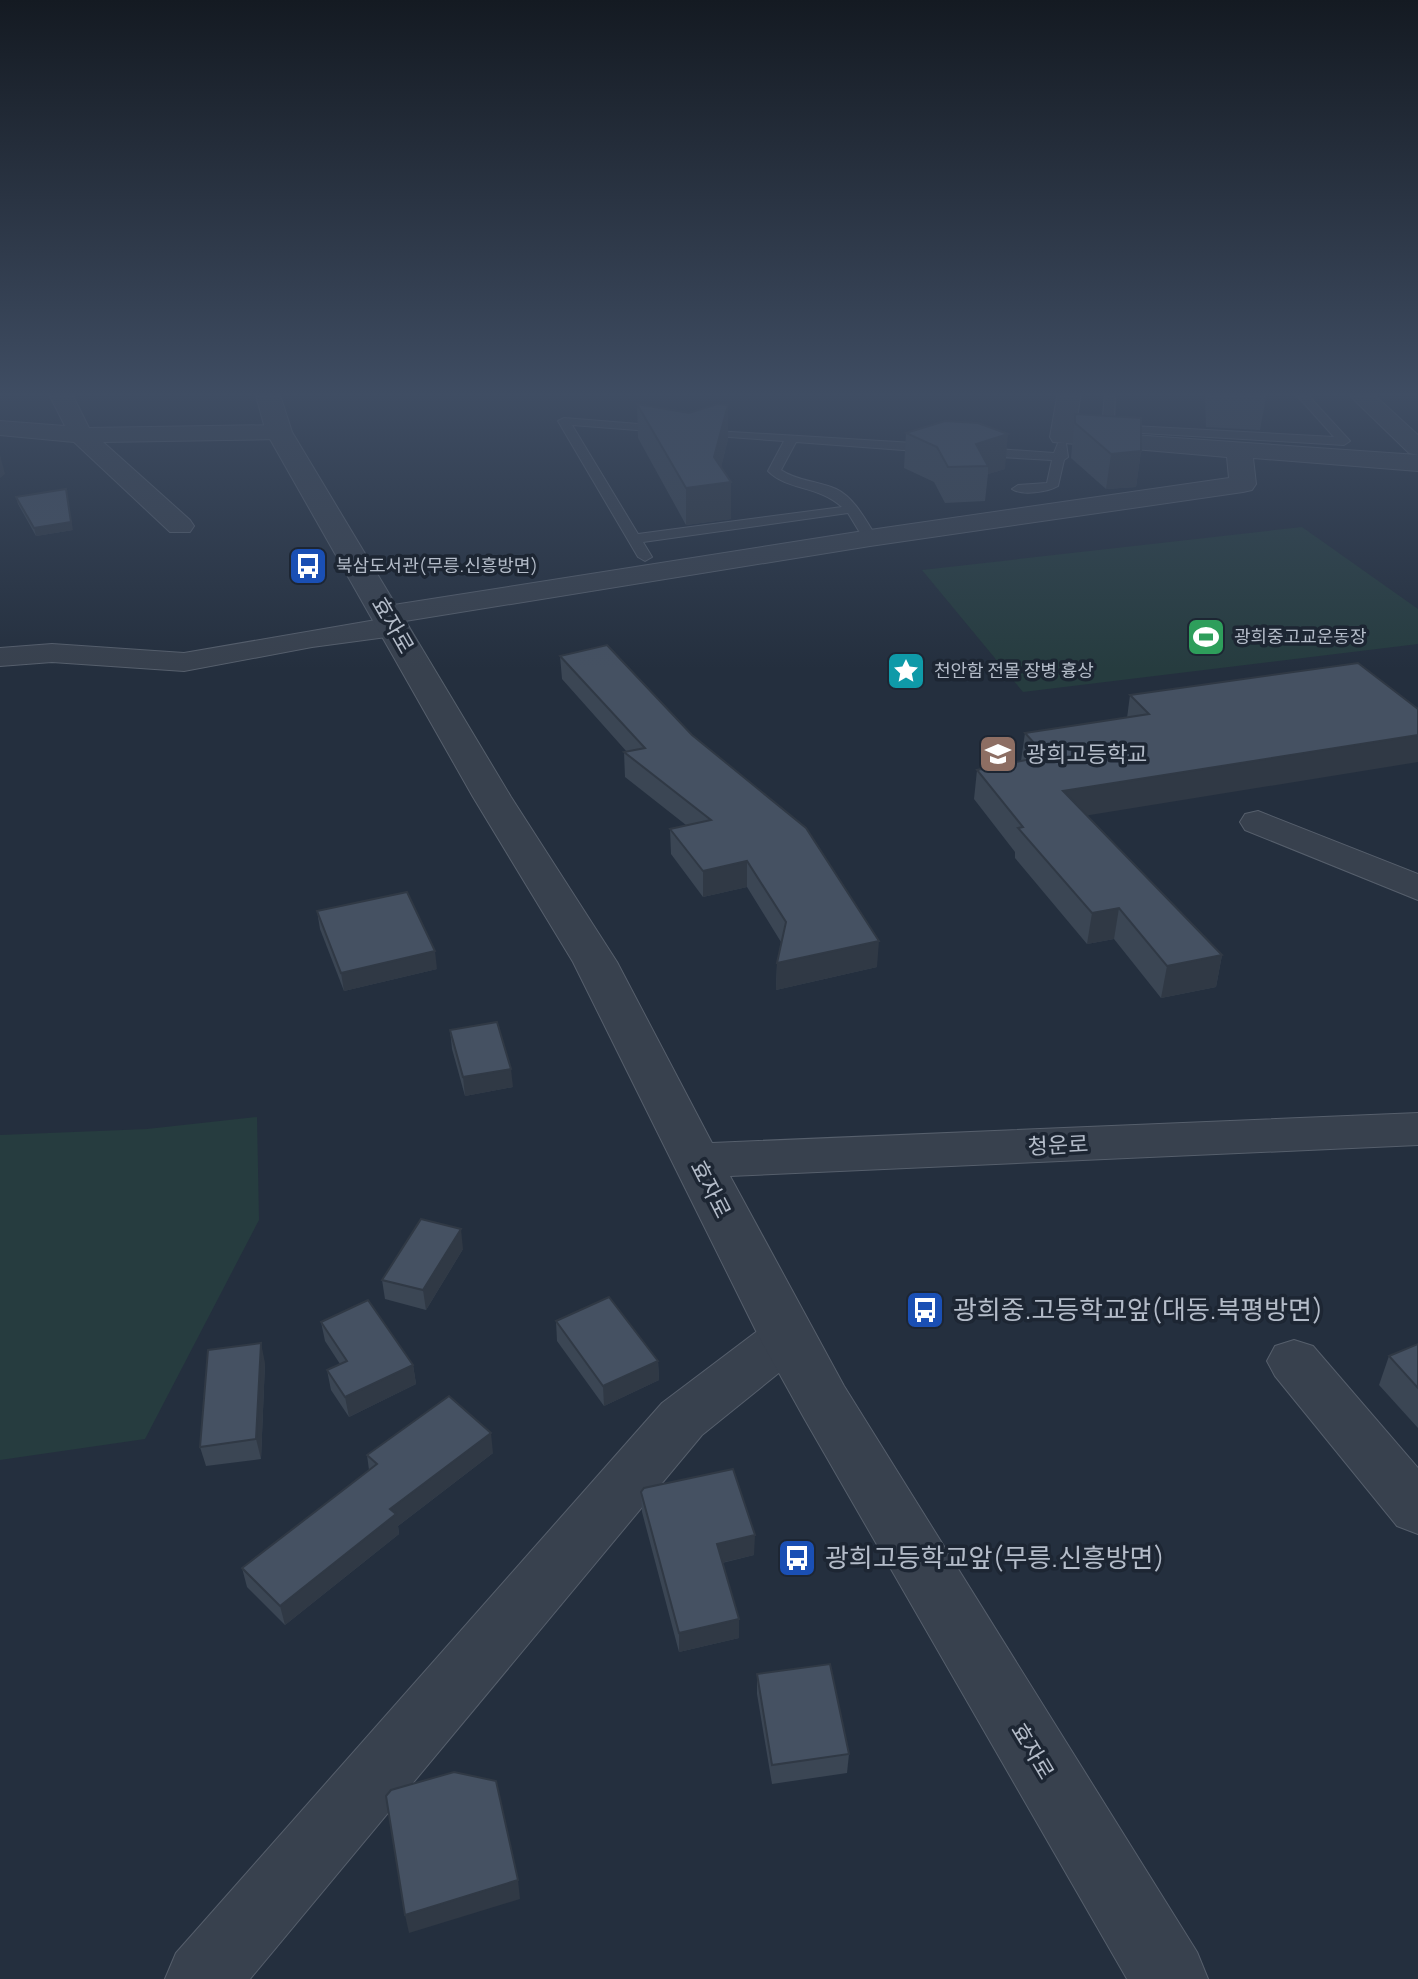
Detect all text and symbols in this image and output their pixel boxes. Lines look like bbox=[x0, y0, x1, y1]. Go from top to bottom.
bus stop icon: 북삼도서관(무릉.신흥방면) bbox=[287, 545, 329, 587]
place label: 북삼도서관(무릉.신흥방면) bbox=[336, 553, 538, 577]
street label: 효자로 bbox=[365, 591, 421, 659]
sports icon: 광희중고교운동장 bbox=[1185, 616, 1227, 658]
place label: 광희중고교운동장 bbox=[1234, 624, 1366, 648]
place icon: 천안함 전몰 장병 흉상 bbox=[885, 650, 927, 692]
place label: 천안함 전몰 장병 흉상 bbox=[934, 658, 1094, 682]
school or university icon: 광희고등학교 bbox=[977, 733, 1019, 775]
place label: 광희고등학교 bbox=[1026, 739, 1147, 769]
street label: 청운로 bbox=[1027, 1128, 1089, 1162]
street label: 효자로 bbox=[684, 1155, 738, 1223]
bus stop icon: 광희중.고등학교앞(대동.북평방면) bbox=[904, 1289, 946, 1331]
place label: 광희중.고등학교앞(대동.북평방면) bbox=[953, 1291, 1323, 1327]
bus stop icon: 광희고등학교앞(무릉.신흥방면) bbox=[776, 1537, 818, 1579]
place label: 광희고등학교앞(무릉.신흥방면) bbox=[825, 1539, 1165, 1575]
street label: 효자로 bbox=[1005, 1717, 1061, 1785]

